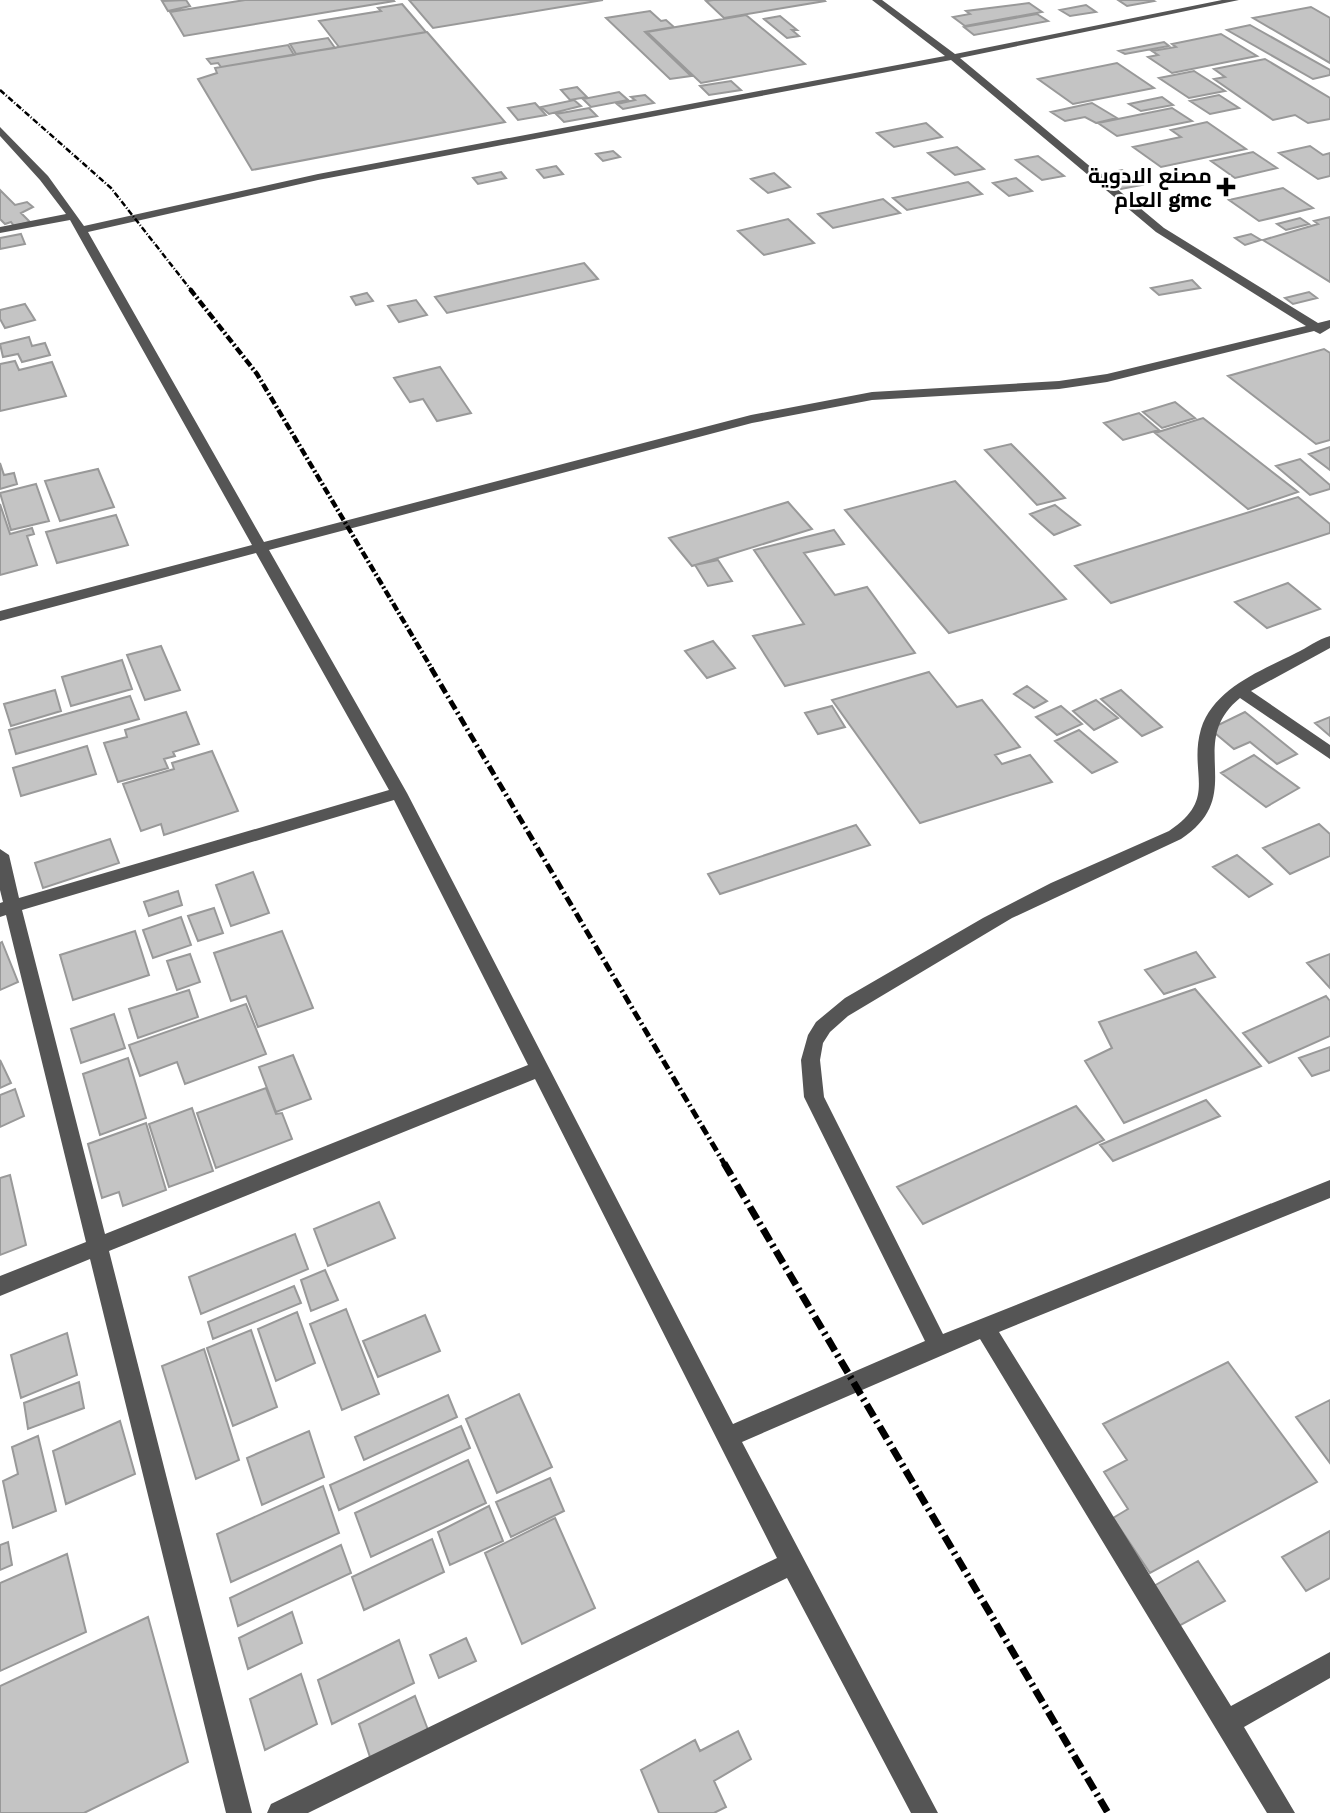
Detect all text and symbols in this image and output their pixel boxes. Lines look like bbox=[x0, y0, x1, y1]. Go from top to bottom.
place label: مصنع الادوية العام gmc bbox=[1088, 163, 1212, 214]
marker: مصنع الادوية العام gmc bbox=[1218, 179, 1234, 195]

